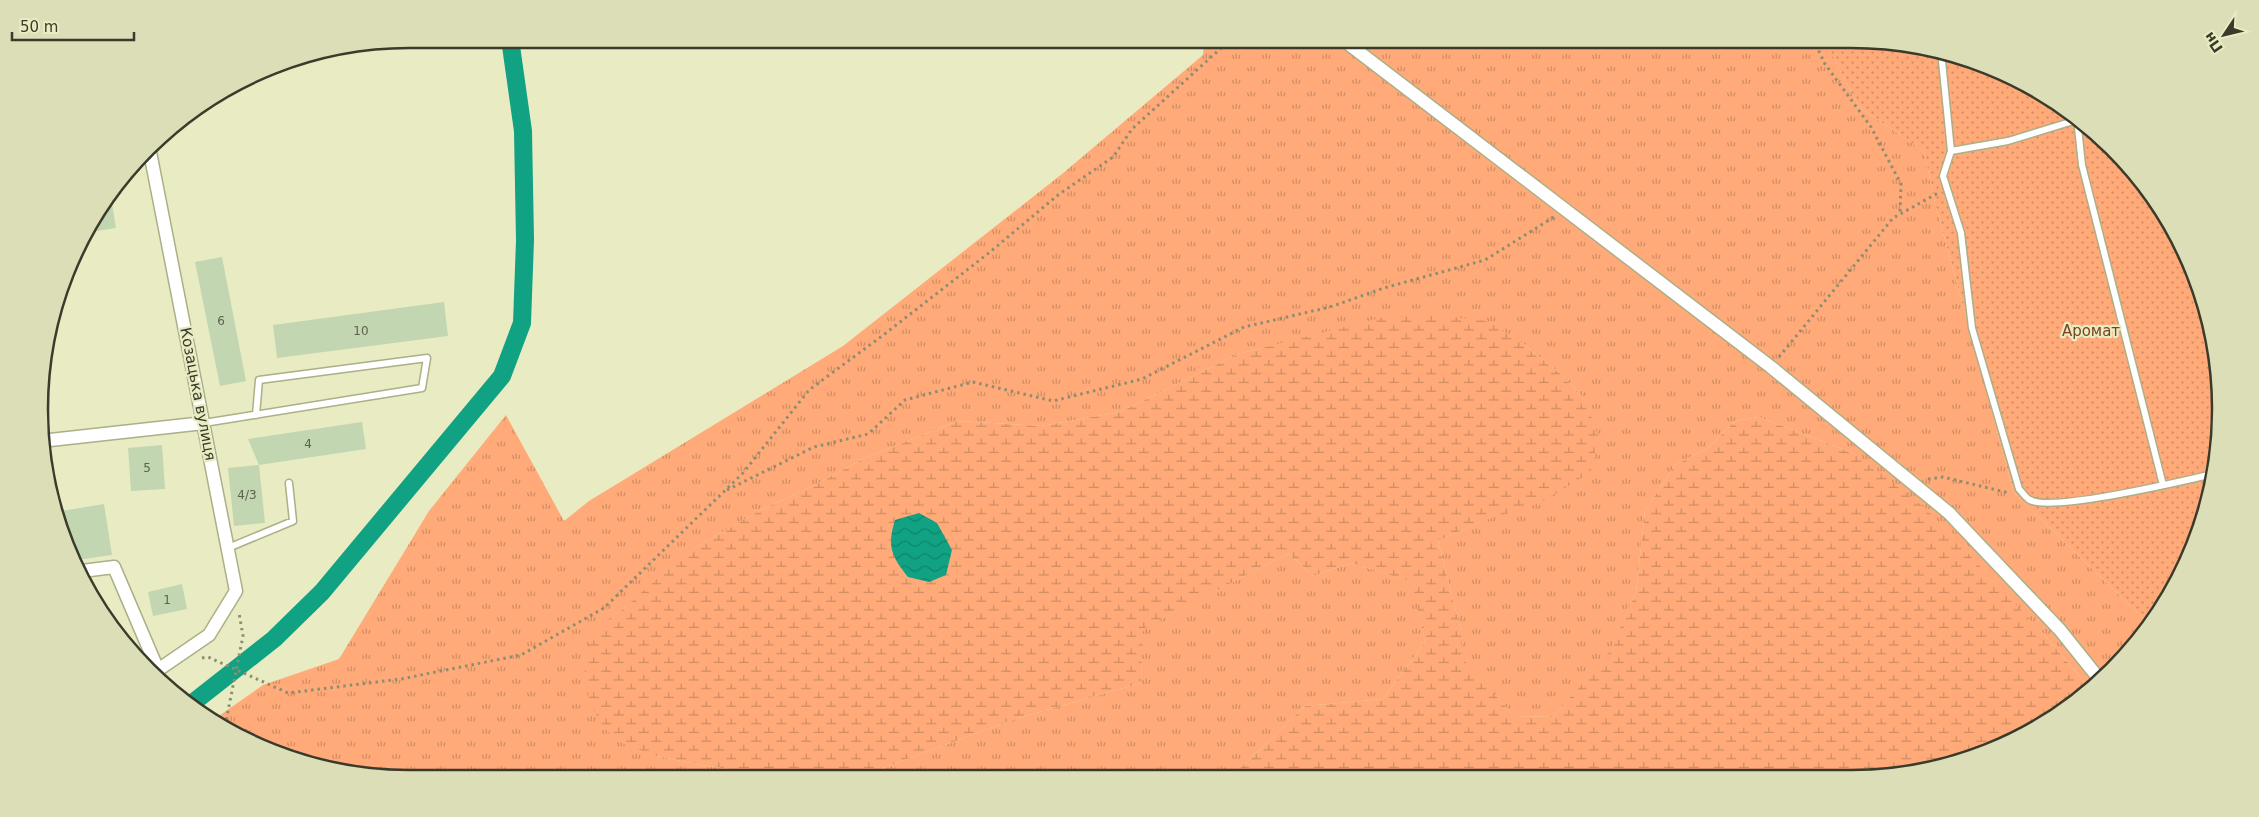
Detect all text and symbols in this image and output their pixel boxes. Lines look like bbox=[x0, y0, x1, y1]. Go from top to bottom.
scale bar bbox=[12, 10, 135, 42]
north arrow bbox=[2199, 10, 2249, 60]
text: 50 m bbox=[20, 18, 58, 36]
text: Пн bbox=[2201, 29, 2226, 56]
house number: 6 bbox=[217, 314, 225, 328]
park label: Аромат bbox=[2062, 322, 2120, 340]
house number: 10 bbox=[353, 324, 369, 338]
street label: Козацька вулиця bbox=[176, 326, 220, 462]
house number: 4 bbox=[304, 437, 312, 451]
house number: 5 bbox=[143, 461, 151, 475]
house number: 4/3 bbox=[237, 488, 257, 502]
house number: 1 bbox=[163, 593, 171, 607]

